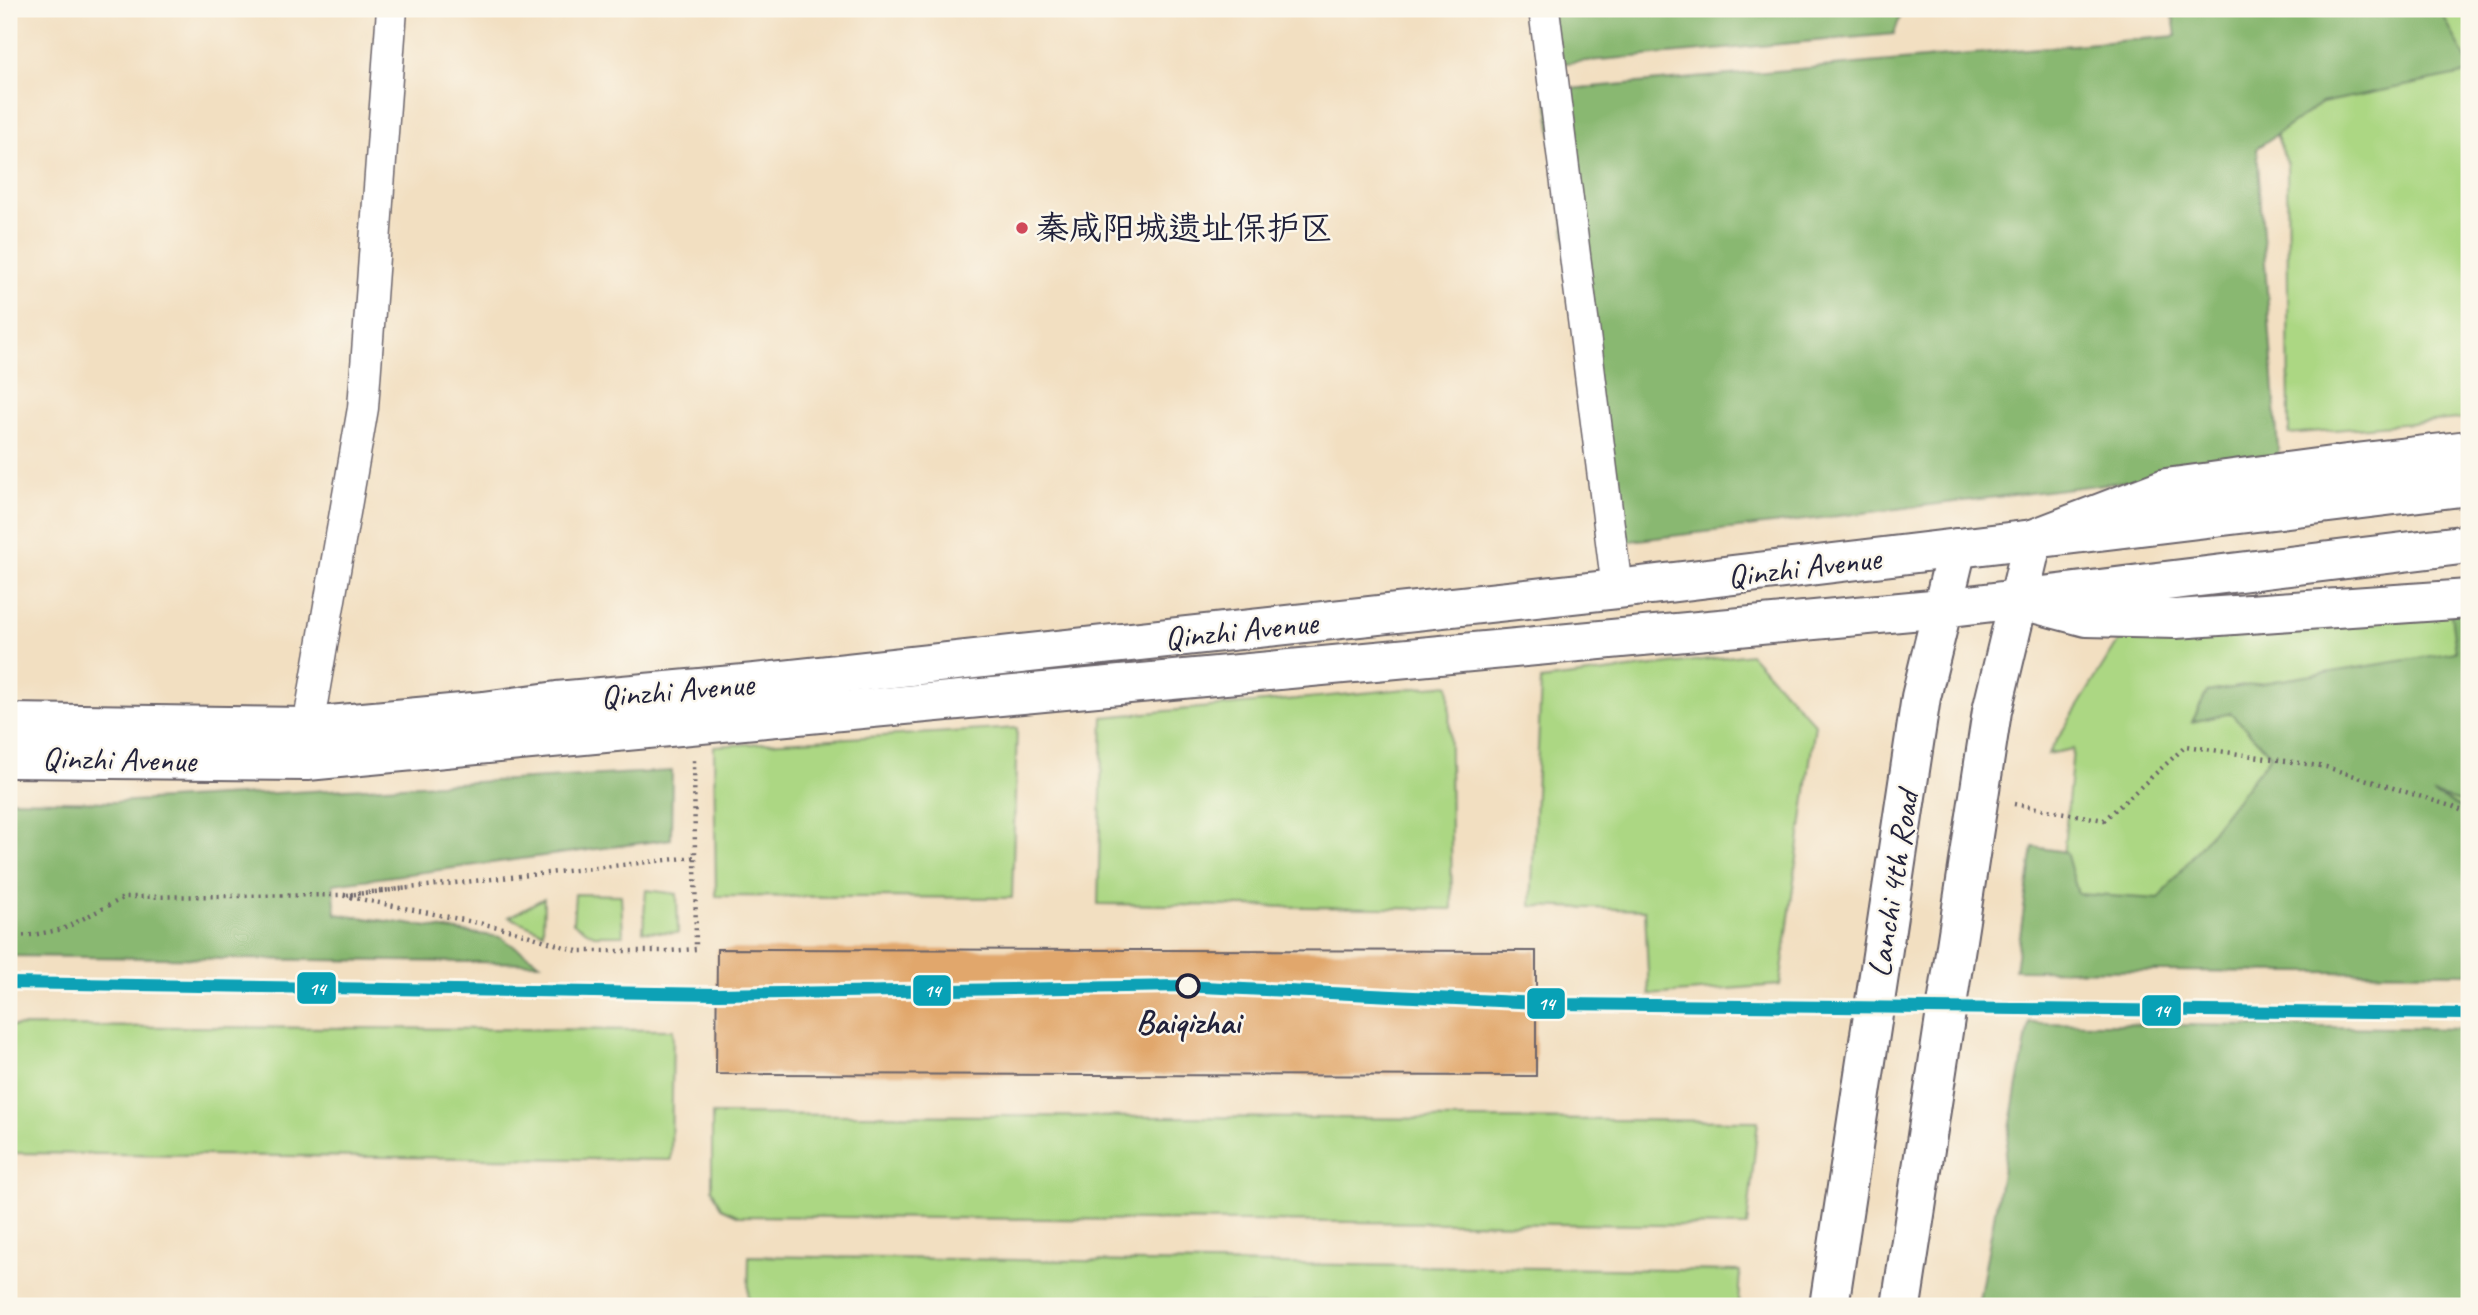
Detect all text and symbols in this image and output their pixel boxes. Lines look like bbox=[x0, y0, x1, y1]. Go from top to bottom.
place label: 秦咸阳城遗址保护区 bbox=[1036, 207, 1333, 249]
marker: 秦咸阳城遗址保护区 bbox=[1014, 220, 1030, 236]
street label: Qinzhi Avenue bbox=[1725, 537, 1885, 597]
street label: Qinzhi Avenue bbox=[1162, 601, 1322, 659]
street label: Qinzhi Avenue bbox=[599, 662, 758, 718]
street label: Qinzhi Avenue bbox=[42, 737, 198, 781]
street label: Lanchi 4th Road bbox=[1858, 783, 1929, 980]
line badge: 14 bbox=[296, 971, 337, 1005]
line badge: 14 bbox=[912, 974, 952, 1007]
marker: Baiqizhai bbox=[1176, 974, 1200, 998]
text: 14 bbox=[308, 977, 328, 1001]
text: 14 bbox=[923, 979, 943, 1003]
line badge: 14 bbox=[1526, 987, 1566, 1020]
text: 14 bbox=[1537, 992, 1557, 1016]
line badge: 14 bbox=[2141, 994, 2182, 1027]
text: 14 bbox=[2152, 999, 2172, 1023]
place label: Baiqizhai bbox=[1136, 1001, 1245, 1043]

